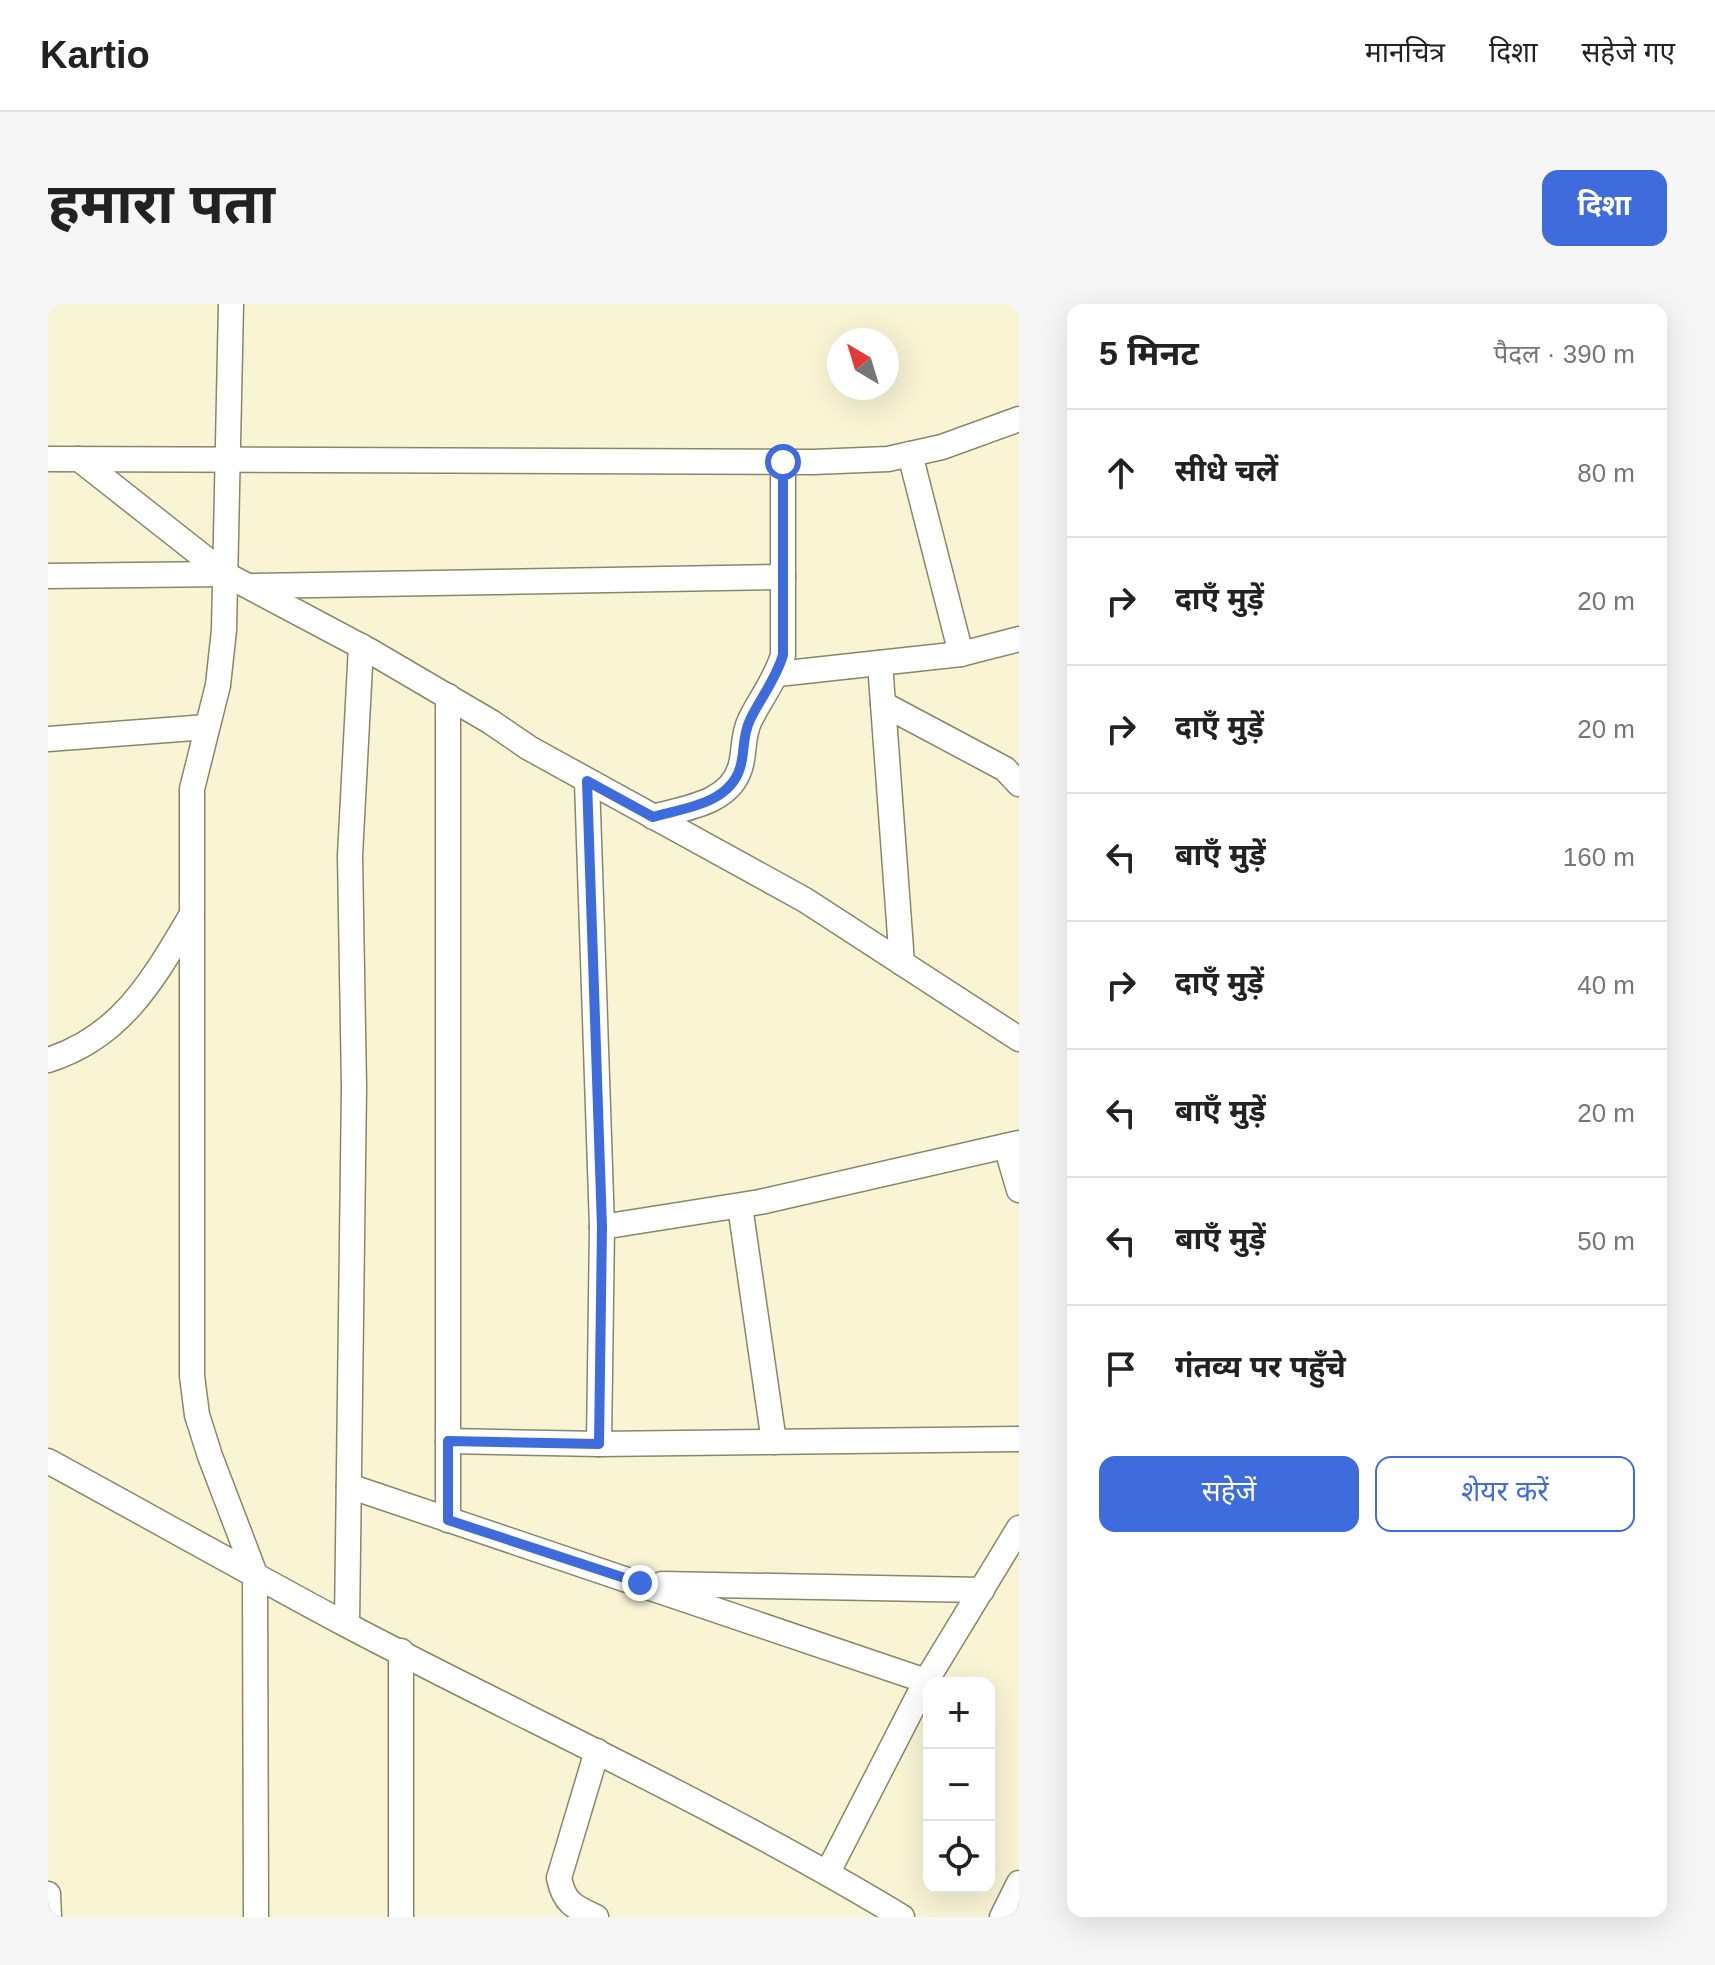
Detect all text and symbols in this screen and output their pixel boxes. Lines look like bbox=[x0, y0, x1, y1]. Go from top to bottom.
text: Kartio bbox=[40, 34, 150, 76]
text: मानचित्र bbox=[1365, 37, 1445, 68]
text: दिशा bbox=[1489, 37, 1537, 68]
text: सहेजे गए bbox=[1581, 37, 1675, 68]
button: दिशा bbox=[1542, 170, 1667, 246]
text: हमारा पता bbox=[48, 172, 275, 235]
north arrow bbox=[827, 328, 899, 400]
text: 5 मिनट bbox=[1099, 334, 1199, 372]
text: पैदल · 390 m bbox=[1493, 339, 1635, 369]
route start bbox=[765, 444, 801, 480]
icon: ahead bbox=[1099, 451, 1143, 495]
text: सीधे चलें bbox=[1175, 454, 1278, 487]
text: 80 m bbox=[1577, 458, 1635, 488]
icon: right bbox=[1099, 579, 1143, 623]
text: दाएँ मुड़ें bbox=[1175, 582, 1264, 615]
text: 20 m bbox=[1577, 586, 1635, 616]
icon: right bbox=[1099, 707, 1143, 751]
text: दाएँ मुड़ें bbox=[1175, 710, 1264, 743]
text: 20 m bbox=[1577, 714, 1635, 744]
icon: left bbox=[1099, 835, 1143, 879]
text: बाएँ मुड़ें bbox=[1175, 838, 1266, 871]
text: 160 m bbox=[1563, 842, 1635, 872]
icon: right bbox=[1099, 963, 1143, 1007]
text: दाएँ मुड़ें bbox=[1175, 966, 1264, 999]
text: 40 m bbox=[1577, 970, 1635, 1000]
icon: left bbox=[1099, 1091, 1143, 1135]
text: बाएँ मुड़ें bbox=[1175, 1094, 1266, 1127]
text: 20 m bbox=[1577, 1098, 1635, 1128]
icon: left bbox=[1099, 1219, 1143, 1263]
text: बाएँ मुड़ें bbox=[1175, 1222, 1266, 1255]
text: 50 m bbox=[1577, 1226, 1635, 1256]
icon: arrive bbox=[1099, 1347, 1143, 1391]
text: गंतव्य पर पहुँचे bbox=[1175, 1350, 1346, 1383]
button: सहेजें bbox=[1099, 1456, 1359, 1532]
button: शेयर करें bbox=[1375, 1456, 1635, 1532]
route end bbox=[622, 1565, 658, 1601]
map controls bbox=[923, 1677, 995, 1893]
button: + bbox=[923, 1677, 995, 1749]
button: − bbox=[923, 1749, 995, 1821]
button: locate bbox=[923, 1821, 995, 1893]

